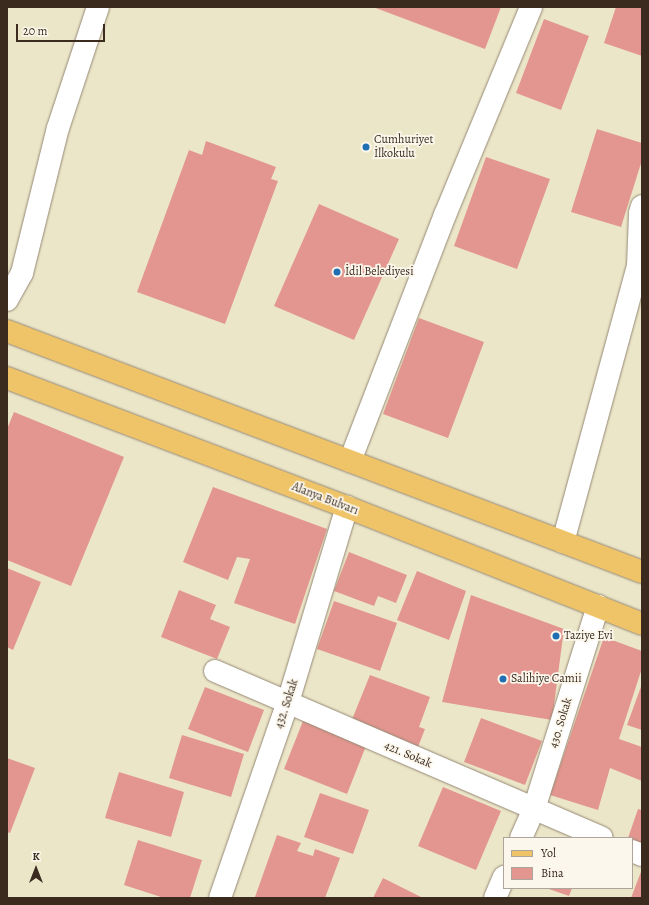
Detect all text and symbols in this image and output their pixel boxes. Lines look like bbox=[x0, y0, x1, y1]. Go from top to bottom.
scale bar bbox=[18, 16, 107, 42]
text: 20 m bbox=[23, 23, 47, 39]
place label: Cumhuriyet İlkokulu bbox=[374, 133, 433, 161]
marker: Cumhuriyet İlkokulu bbox=[361, 142, 371, 152]
place label: İdil Belediyesi bbox=[345, 265, 414, 279]
marker: İdil Belediyesi bbox=[332, 267, 342, 277]
street label: Alanya Bulvarı bbox=[290, 480, 360, 518]
place label: Taziye Evi bbox=[564, 629, 613, 643]
marker: Taziye Evi bbox=[551, 631, 561, 641]
place label: Salihiye Camii bbox=[511, 672, 582, 686]
marker: Salihiye Camii bbox=[498, 674, 508, 684]
street label: 432. Sokak bbox=[272, 677, 302, 731]
street label: 430. Sokak bbox=[546, 696, 576, 750]
street label: 421. Sokak bbox=[382, 738, 434, 772]
legend bbox=[503, 837, 633, 889]
text: Yol bbox=[541, 845, 556, 861]
north arrow bbox=[16, 849, 56, 889]
text: K bbox=[32, 849, 40, 864]
text: Bina bbox=[541, 865, 564, 881]

